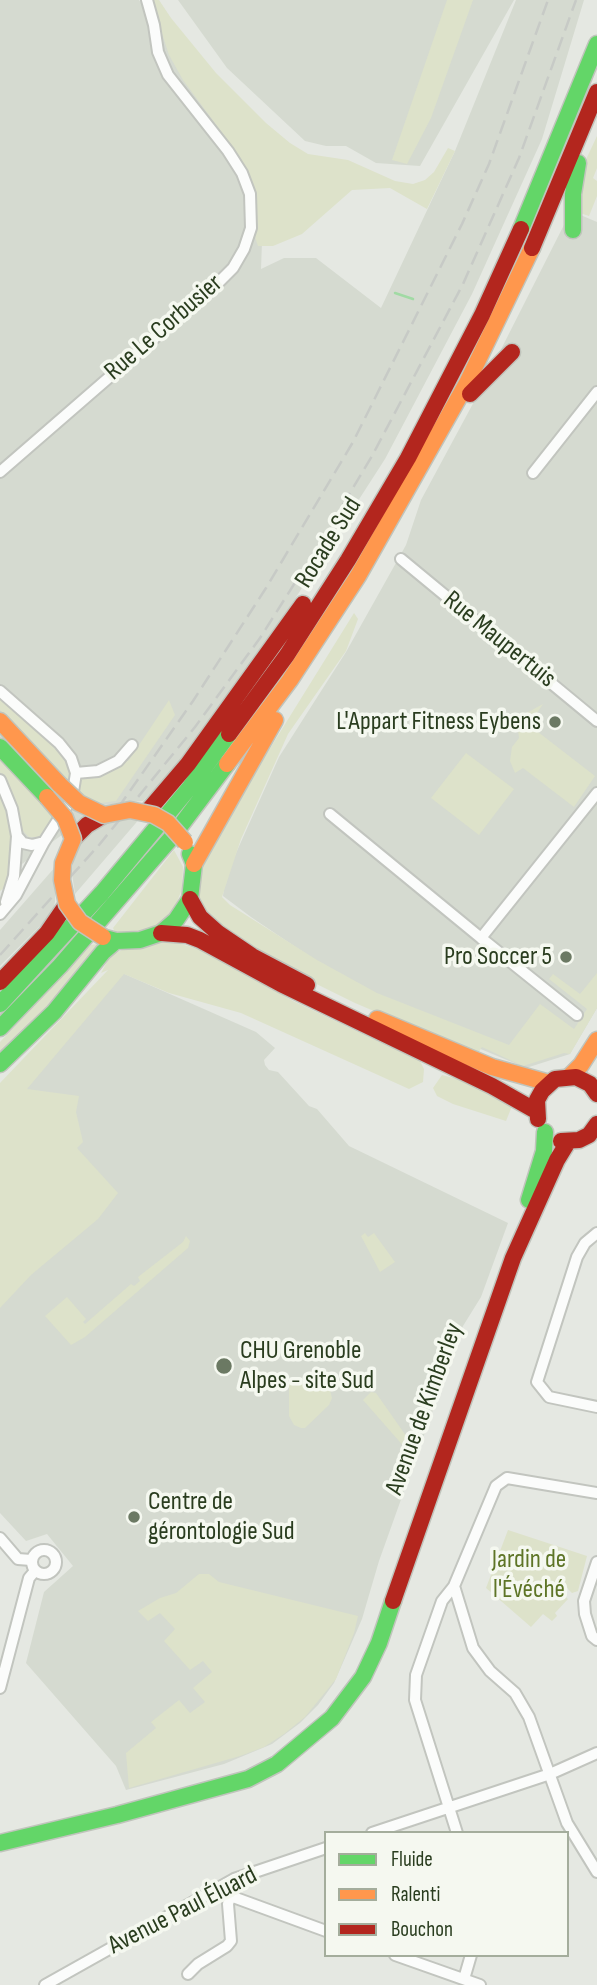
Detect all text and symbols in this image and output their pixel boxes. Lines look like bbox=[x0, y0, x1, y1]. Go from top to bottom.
street label: Rue Le Corbusier bbox=[99, 268, 229, 388]
street label: Rocade Sud bbox=[289, 492, 369, 594]
street label: Rue Maupertuis bbox=[436, 585, 562, 695]
place label: L'Appart Fitness Eybens bbox=[336, 706, 541, 738]
marker: L'Appart Fitness Eybens bbox=[547, 714, 563, 730]
place label: Pro Soccer 5 bbox=[444, 941, 552, 973]
marker: Pro Soccer 5 bbox=[558, 949, 574, 965]
street label: Avenue de Kimberley bbox=[380, 1319, 470, 1499]
place label: CHU Grenoble Alpes - site Sud bbox=[240, 1335, 374, 1396]
marker: CHU Grenoble Alpes - site Sud bbox=[214, 1356, 234, 1376]
place label: Centre de gérontologie Sud bbox=[148, 1486, 295, 1548]
marker: Centre de gérontologie Sud bbox=[126, 1509, 142, 1525]
park label: Jardin de l'Évéché bbox=[492, 1544, 566, 1606]
legend bbox=[324, 1831, 569, 1957]
text: Fluide bbox=[391, 1847, 433, 1872]
street label: Avenue Paul Éluard bbox=[104, 1860, 262, 1962]
text: Ralenti bbox=[391, 1882, 440, 1907]
text: Bouchon bbox=[391, 1917, 453, 1942]

